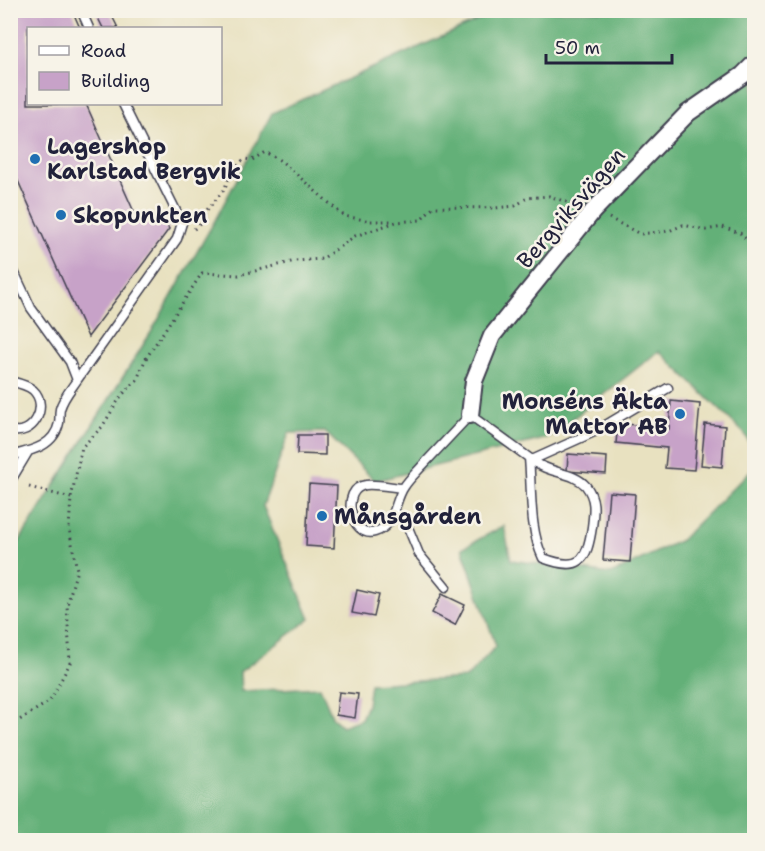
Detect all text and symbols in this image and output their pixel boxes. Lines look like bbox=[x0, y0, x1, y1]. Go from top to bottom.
legend bbox=[27, 27, 222, 105]
scale bar bbox=[546, 27, 672, 65]
text: 50 m bbox=[555, 36, 600, 60]
text: Road bbox=[81, 39, 126, 63]
text: Building bbox=[81, 69, 150, 93]
place label: Lagershop Karlstad Bergvik bbox=[47, 132, 241, 186]
street label: Bergviksvägen bbox=[510, 141, 632, 275]
marker: Lagershop Karlstad Bergvik bbox=[28, 152, 42, 166]
place label: Skopunkten bbox=[73, 201, 208, 230]
marker: Skopunkten bbox=[54, 208, 68, 222]
place label: Monséns Äkta Mattor AB bbox=[502, 387, 668, 441]
marker: Monséns Äkta Mattor AB bbox=[673, 407, 687, 421]
place label: Månsgården bbox=[334, 502, 482, 531]
marker: Månsgården bbox=[315, 509, 329, 523]

